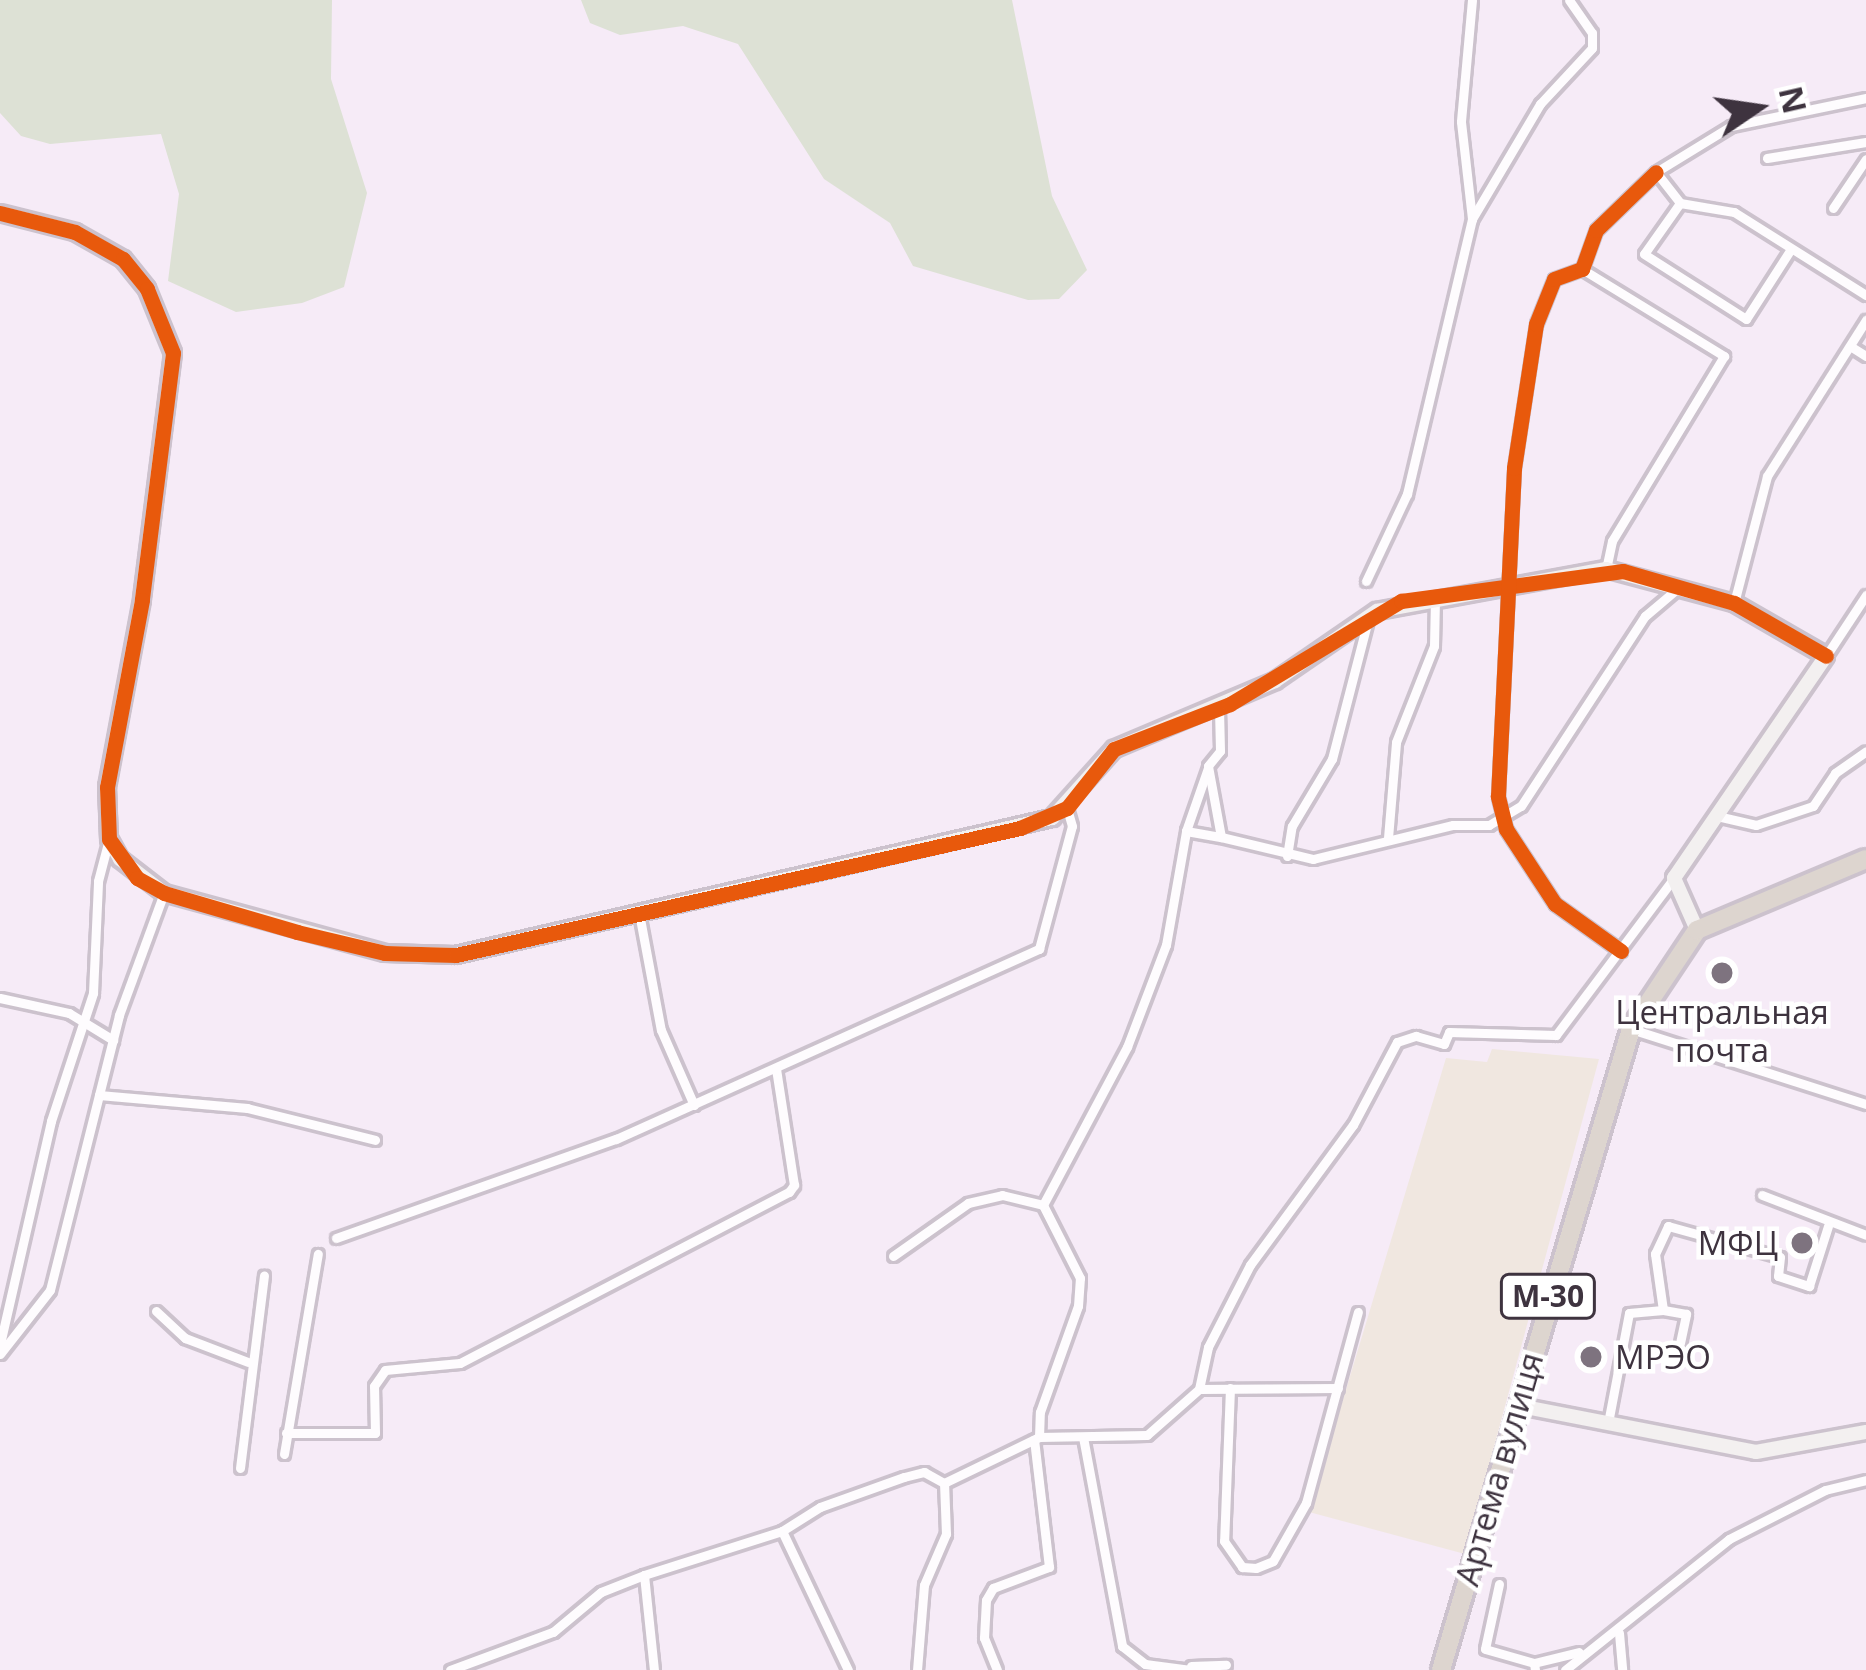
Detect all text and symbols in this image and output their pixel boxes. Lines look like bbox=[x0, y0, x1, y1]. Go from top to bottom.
north arrow bbox=[1698, 48, 1818, 168]
text: N bbox=[1769, 82, 1819, 118]
marker: Центральная почта bbox=[1709, 960, 1735, 986]
place label: Центральная почта bbox=[1615, 992, 1829, 1070]
place label: МФЦ bbox=[1698, 1223, 1778, 1263]
marker: МФЦ bbox=[1789, 1230, 1815, 1256]
road number: М-30 bbox=[1497, 1272, 1599, 1320]
place label: МРЭО bbox=[1615, 1337, 1711, 1377]
marker: МРЭО bbox=[1578, 1344, 1604, 1370]
street label: Артема вулиця bbox=[1447, 1348, 1551, 1590]

